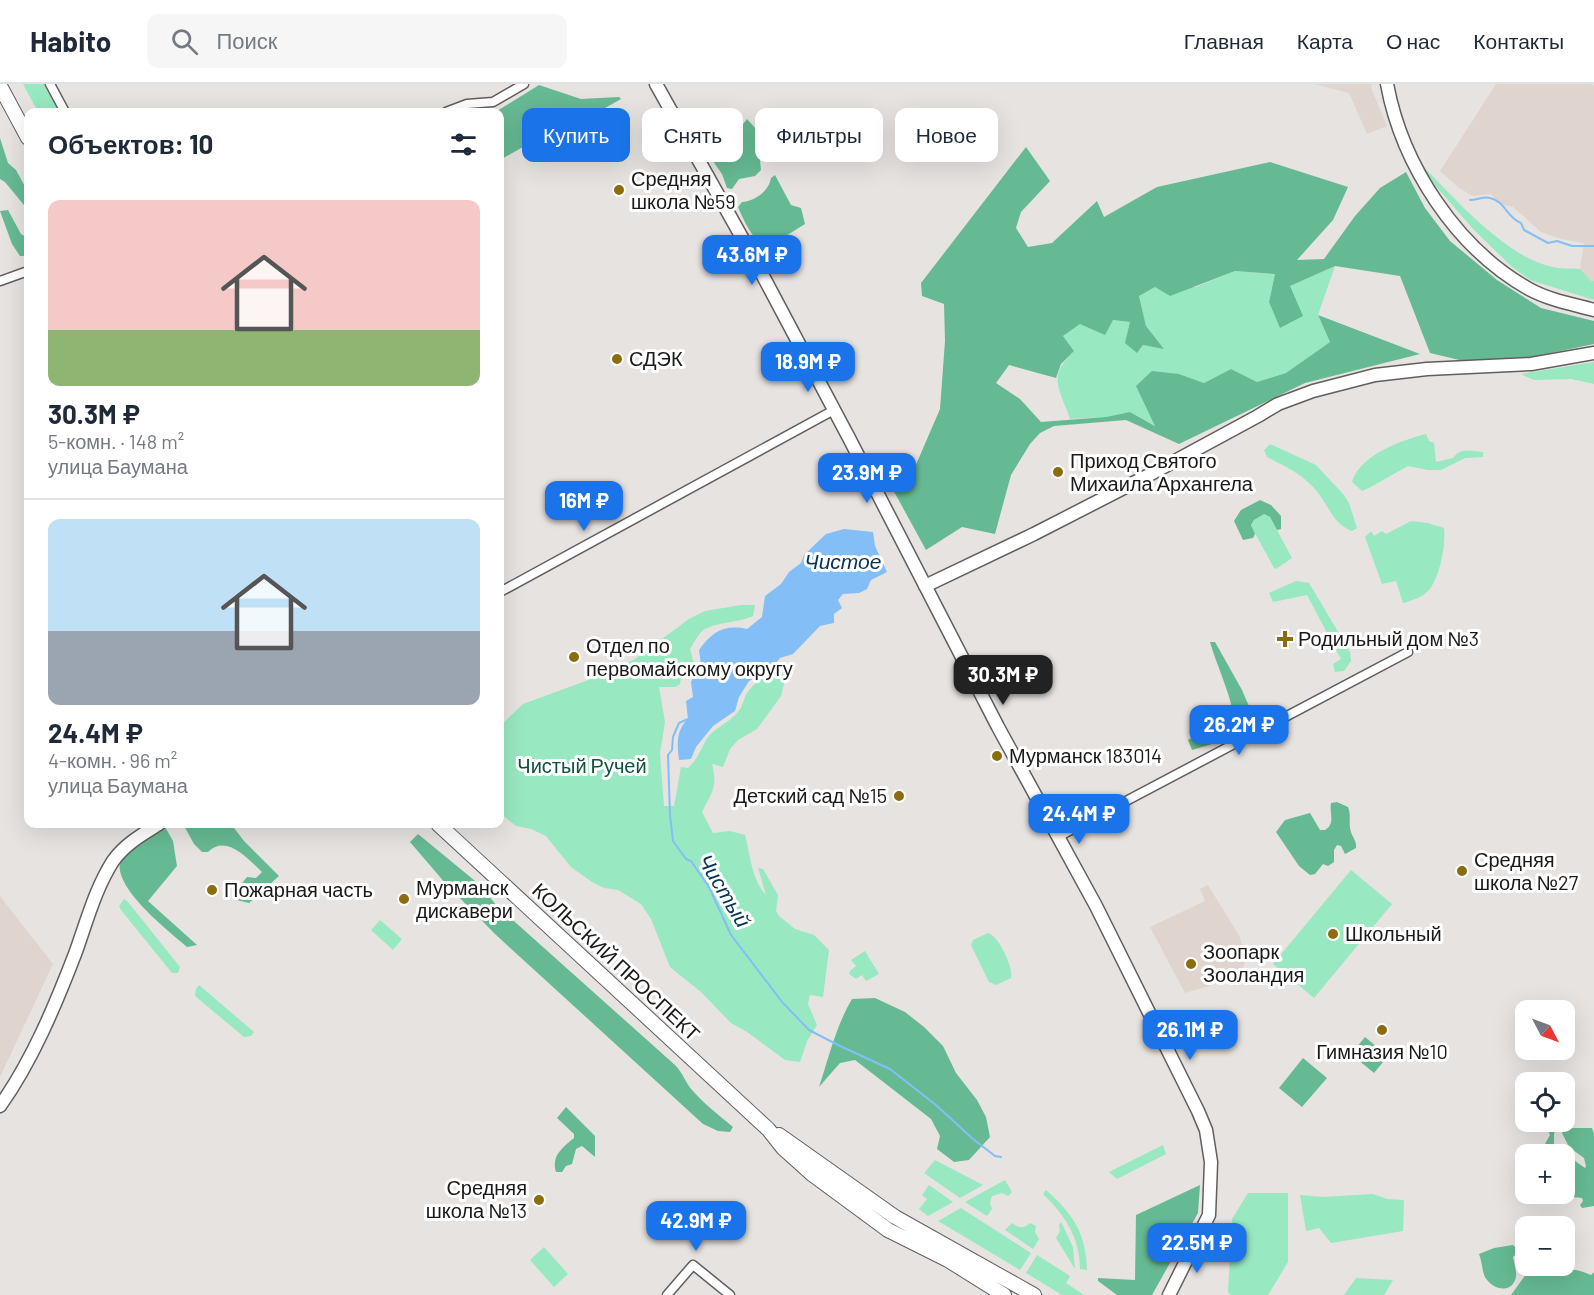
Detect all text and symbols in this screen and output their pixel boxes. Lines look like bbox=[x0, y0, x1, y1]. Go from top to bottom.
search box bbox=[147, 14, 567, 68]
text: Habito bbox=[30, 24, 111, 58]
icon: search bbox=[168, 25, 201, 58]
text: Поиск bbox=[216, 27, 277, 53]
text: Главная bbox=[1184, 28, 1264, 53]
text: Карта bbox=[1297, 28, 1353, 53]
text: О нас bbox=[1386, 28, 1440, 53]
text: Контакты bbox=[1473, 28, 1564, 53]
chip: Купить bbox=[522, 108, 630, 162]
chip: Снять bbox=[642, 108, 743, 162]
chip: Фильтры bbox=[755, 108, 883, 162]
chip: Новое bbox=[895, 108, 998, 162]
text: Объектов: 10 bbox=[48, 128, 213, 159]
icon: filters bbox=[447, 128, 480, 161]
place label: Средняя школа №59 bbox=[631, 166, 736, 213]
marker: Средняя школа №59 bbox=[612, 183, 626, 197]
pin: 43.6M ₽ bbox=[697, 235, 807, 286]
icon: home bbox=[210, 239, 318, 347]
text: 43.6M ₽ bbox=[716, 242, 788, 266]
pin: 18.9M ₽ bbox=[753, 342, 863, 393]
place label: СДЭК bbox=[629, 346, 683, 370]
text: 18.9M ₽ bbox=[775, 349, 841, 373]
marker: СДЭК bbox=[610, 352, 624, 366]
text: 30.3M ₽ bbox=[48, 398, 140, 429]
text: 5-комн. · 148 m² bbox=[48, 429, 184, 453]
place label: Приход Святого Михаила Архангела bbox=[1070, 448, 1254, 495]
pin: 23.9M ₽ bbox=[812, 453, 922, 504]
text: улица Баумана bbox=[48, 454, 188, 478]
text: 23.9M ₽ bbox=[832, 460, 902, 484]
marker: Приход Святого Михаила Архангела bbox=[1051, 465, 1065, 479]
pin: 16M ₽ bbox=[542, 481, 626, 532]
text: 16M ₽ bbox=[559, 488, 609, 512]
water label: Чистое bbox=[805, 548, 881, 573]
icon: home bbox=[210, 558, 318, 666]
place label: Родильный дом №3 bbox=[1298, 626, 1479, 650]
marker: Родильный дом №3 bbox=[1276, 630, 1294, 648]
place label: Отдел по первомайскому округу bbox=[586, 633, 793, 680]
marker: Отдел по первомайскому округу bbox=[567, 650, 581, 664]
pin: 30.3M ₽ bbox=[948, 655, 1058, 706]
text: 30.3M ₽ bbox=[968, 662, 1038, 686]
pin: 26.2M ₽ bbox=[1184, 705, 1294, 756]
text: 26.2M ₽ bbox=[1204, 712, 1274, 736]
text: 24.4M ₽ bbox=[48, 717, 143, 748]
place label: Мурманск 183014 bbox=[1009, 743, 1162, 767]
text: 4-комн. · 96 m² bbox=[48, 748, 177, 772]
marker: Мурманск 183014 bbox=[990, 749, 1004, 763]
park label: Чистый Ручей bbox=[517, 753, 647, 777]
text: улица Баумана bbox=[48, 773, 188, 797]
place label: Детский сад №15 bbox=[733, 783, 887, 807]
marker: Детский сад №15 bbox=[892, 789, 906, 803]
pin: 24.4M ₽ bbox=[1024, 794, 1134, 845]
text: 24.4M ₽ bbox=[1042, 801, 1116, 825]
place label: Средняя школа №27 bbox=[1474, 847, 1579, 894]
water label: Чистый bbox=[694, 849, 757, 932]
marker: Средняя школа №27 bbox=[1455, 864, 1469, 878]
place label: Мурманск дискавери bbox=[416, 875, 513, 922]
place label: Пожарная часть bbox=[224, 877, 373, 901]
street label: КОЛЬСКИЙ ПРОСПЕКТ bbox=[528, 877, 705, 1045]
marker: Пожарная часть bbox=[205, 883, 219, 897]
marker: Мурманск дискавери bbox=[397, 892, 411, 906]
place label: Школьный bbox=[1345, 921, 1442, 945]
marker: Школьный bbox=[1326, 927, 1340, 941]
place label: Зоопарк Зооландия bbox=[1203, 939, 1304, 986]
marker: Зоопарк Зооландия bbox=[1184, 957, 1198, 971]
north arrow bbox=[1515, 1000, 1575, 1060]
map controls bbox=[1515, 1000, 1575, 1276]
pin: 26.1M ₽ bbox=[1135, 1010, 1245, 1061]
text: 26.1M ₽ bbox=[1157, 1017, 1223, 1041]
marker: Гимназия №10 bbox=[1375, 1023, 1389, 1037]
place label: Гимназия №10 bbox=[1316, 1039, 1448, 1063]
button: locate bbox=[1515, 1072, 1575, 1132]
button: + bbox=[1515, 1144, 1575, 1204]
place label: Средняя школа №13 bbox=[426, 1175, 527, 1222]
marker: Средняя школа №13 bbox=[532, 1193, 546, 1207]
pin: 42.9M ₽ bbox=[641, 1201, 751, 1252]
text: 42.9M ₽ bbox=[660, 1208, 732, 1232]
button: − bbox=[1515, 1216, 1575, 1276]
pin: 22.5M ₽ bbox=[1142, 1223, 1252, 1274]
text: 22.5M ₽ bbox=[1162, 1230, 1232, 1254]

